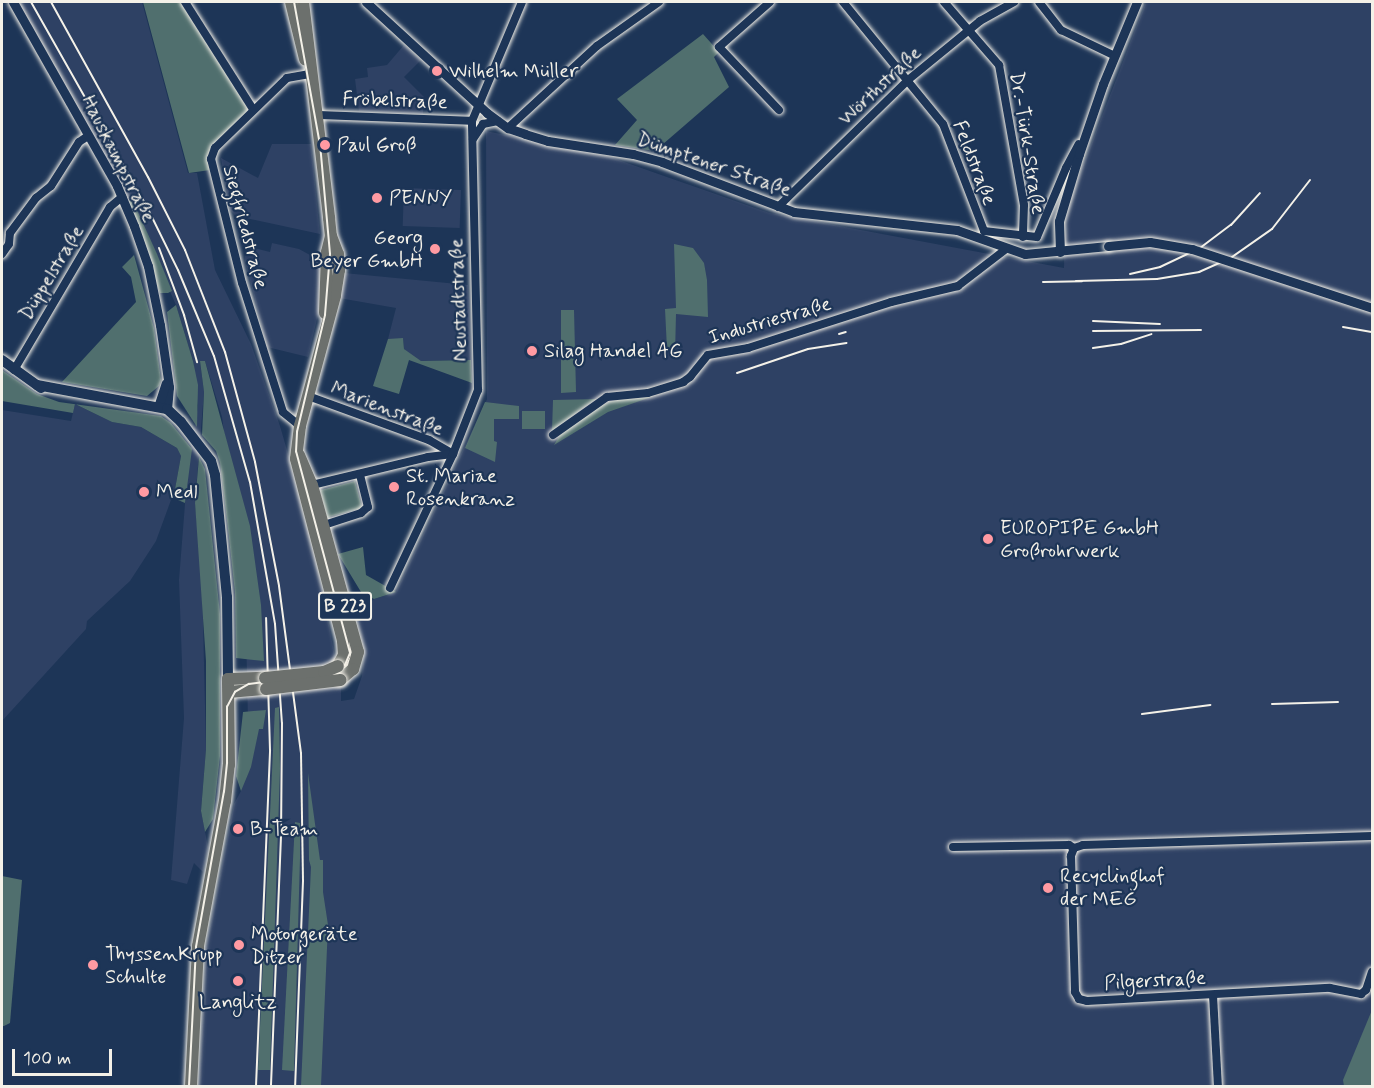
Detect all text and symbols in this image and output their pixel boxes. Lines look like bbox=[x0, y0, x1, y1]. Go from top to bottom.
street label: Wörthstraße bbox=[833, 41, 927, 131]
place label: Wilhelm Müller bbox=[449, 59, 580, 83]
marker: Wilhelm Müller bbox=[430, 64, 444, 78]
street label: Dr.-Türk-Straße bbox=[1004, 70, 1050, 216]
street label: Fröbelstraße bbox=[342, 87, 448, 115]
street label: Hauskampstraße bbox=[76, 91, 160, 227]
street label: Feldstraße bbox=[947, 117, 1001, 209]
street label: Dümptener Straße bbox=[635, 128, 793, 202]
place label: Paul Groß bbox=[337, 133, 416, 157]
marker: Paul Groß bbox=[318, 138, 332, 152]
street label: Siegfriedstraße bbox=[217, 162, 273, 292]
place label: PENNY bbox=[389, 186, 452, 210]
marker: PENNY bbox=[370, 191, 384, 205]
street label: Düppelstraße bbox=[14, 221, 90, 325]
place label: Georg Beyer GmbH bbox=[310, 226, 423, 273]
street label: Neustadtstraße bbox=[445, 238, 473, 362]
marker: Georg Beyer GmbH bbox=[428, 242, 442, 256]
street label: Industriestraße bbox=[706, 292, 834, 350]
place label: Silag Handel AG bbox=[544, 339, 681, 363]
marker: Silag Handel AG bbox=[525, 344, 539, 358]
street label: Marienstraße bbox=[327, 376, 447, 442]
place label: St. Mariae Rosenkranz bbox=[406, 464, 515, 511]
place label: Medl bbox=[156, 480, 197, 504]
marker: St. Mariae Rosenkranz bbox=[387, 480, 401, 494]
marker: Medl bbox=[137, 485, 151, 499]
place label: EUROPIPE GmbH Großrohrwerk bbox=[1000, 516, 1159, 563]
marker: EUROPIPE GmbH Großrohrwerk bbox=[981, 532, 995, 546]
road number: B 223 bbox=[318, 591, 372, 621]
place label: B-Team bbox=[250, 817, 318, 841]
marker: B-Team bbox=[231, 822, 245, 836]
place label: Recyclinghof der MEG bbox=[1060, 864, 1165, 911]
marker: Recyclinghof der MEG bbox=[1041, 881, 1055, 895]
place label: Motorgeräte Ditzer bbox=[251, 922, 357, 969]
marker: Motorgeräte Ditzer bbox=[232, 938, 246, 952]
place label: ThyssenKrupp Schulte bbox=[105, 942, 223, 989]
marker: ThyssenKrupp Schulte bbox=[86, 958, 100, 972]
street label: Pilgerstraße bbox=[1104, 966, 1206, 996]
marker: Langlitz bbox=[231, 974, 245, 988]
place label: Langlitz bbox=[199, 990, 277, 1014]
scale bar bbox=[15, 1037, 116, 1075]
text: 100 m bbox=[23, 1047, 71, 1071]

